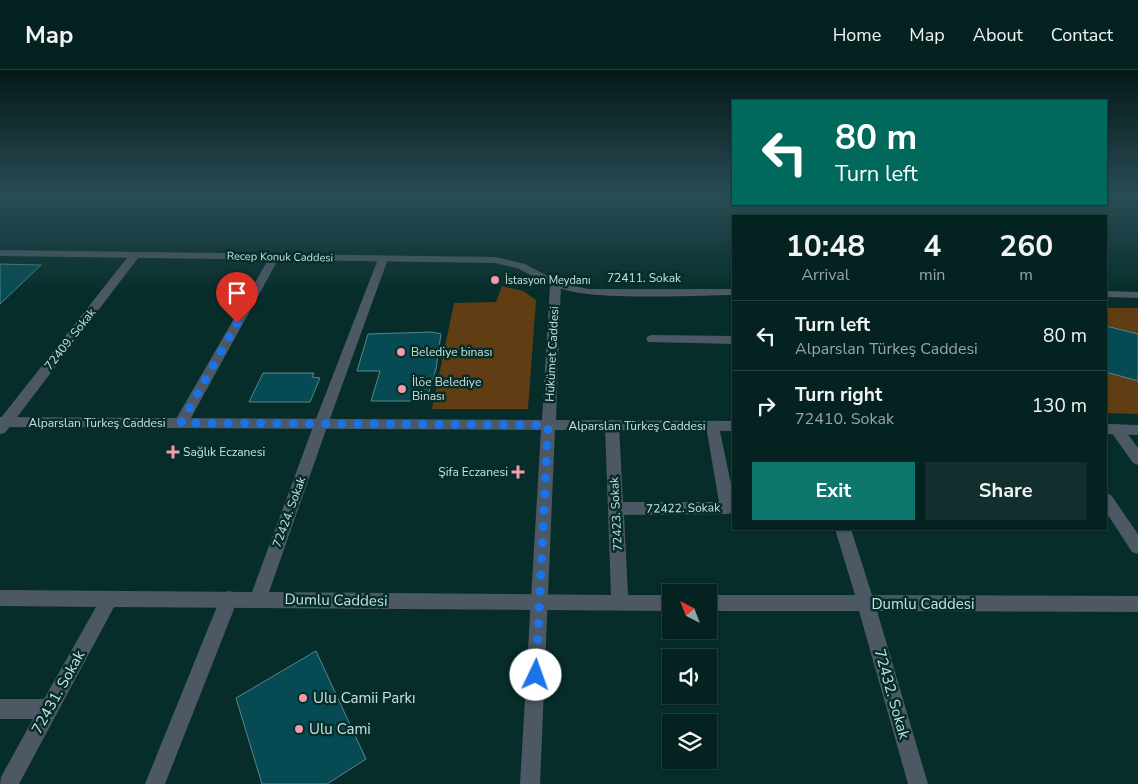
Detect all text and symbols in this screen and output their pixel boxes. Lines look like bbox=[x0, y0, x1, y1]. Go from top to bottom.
text: Map bbox=[25, 19, 73, 51]
text: Home bbox=[833, 23, 881, 47]
text: Map bbox=[909, 23, 945, 47]
text: About bbox=[973, 23, 1023, 47]
text: Contact bbox=[1051, 23, 1113, 47]
text: 80 m bbox=[835, 114, 917, 161]
icon: left bbox=[752, 120, 817, 185]
text: Turn left bbox=[835, 159, 918, 189]
text: 10:48 bbox=[786, 226, 865, 267]
text: 4 bbox=[923, 226, 941, 267]
text: 260 bbox=[999, 226, 1053, 267]
street label: Recep Konuk Caddesi bbox=[227, 249, 333, 265]
text: Arrival bbox=[801, 264, 850, 286]
text: min bbox=[919, 264, 945, 286]
text: m bbox=[1019, 264, 1033, 286]
street label: 72411. Sokak bbox=[607, 270, 682, 286]
pin bbox=[216, 272, 258, 323]
place label: İstasyon Meydanı bbox=[505, 273, 590, 288]
marker: İstasyon Meydanı bbox=[489, 274, 501, 286]
icon: arrive bbox=[223, 279, 251, 307]
street label: 72409. Sokak bbox=[41, 304, 100, 373]
street label: Hükümet Caddesi bbox=[542, 306, 562, 402]
text: Turn left bbox=[795, 312, 870, 338]
icon: left bbox=[752, 322, 780, 350]
text: 80 m bbox=[1043, 323, 1087, 349]
text: Alparslan Türkeş Caddesi bbox=[795, 338, 978, 360]
place label: Belediye binası bbox=[411, 344, 492, 360]
marker: Belediye binası bbox=[395, 346, 407, 358]
place label: İlöe Belediye Binası bbox=[412, 374, 481, 404]
text: Turn right bbox=[795, 382, 882, 408]
marker: İlöe Belediye Binası bbox=[396, 383, 408, 395]
icon: right bbox=[752, 392, 780, 420]
text: 130 m bbox=[1032, 393, 1087, 419]
text: 72410. Sokak bbox=[795, 408, 894, 430]
street label: Alparslan Türkeş Caddesi bbox=[28, 415, 166, 431]
street label: Alparslan Türkeş Caddesi bbox=[568, 418, 706, 434]
place label: Sağlık Eczanesi bbox=[183, 444, 265, 460]
marker: Sağlık Eczanesi bbox=[167, 446, 179, 458]
button: Exit bbox=[752, 462, 915, 520]
button: Share bbox=[925, 462, 1087, 520]
place label: Şifa Eczanesi bbox=[438, 464, 508, 480]
marker: Şifa Eczanesi bbox=[512, 466, 524, 478]
street label: 72424. Sokak bbox=[269, 473, 310, 550]
street label: 72423. Sokak bbox=[606, 476, 626, 551]
street label: 72422. Sokak bbox=[646, 499, 721, 517]
north arrow bbox=[662, 584, 718, 639]
map controls bbox=[662, 584, 717, 769]
street label: Dumlu Caddesi bbox=[284, 589, 388, 611]
street label: Dumlu Caddesi bbox=[871, 594, 975, 614]
street label: 72431. Sokak bbox=[27, 646, 89, 737]
street label: 72432. Sokak bbox=[870, 647, 915, 742]
position arrow bbox=[509, 648, 561, 700]
button: sound bbox=[662, 649, 717, 704]
place label: Ulu Camii Parkı bbox=[313, 688, 416, 708]
marker: Ulu Camii Parkı bbox=[297, 692, 309, 704]
button: layers bbox=[662, 714, 717, 769]
place label: Ulu Cami bbox=[309, 719, 371, 739]
marker: Ulu Cami bbox=[293, 723, 305, 735]

